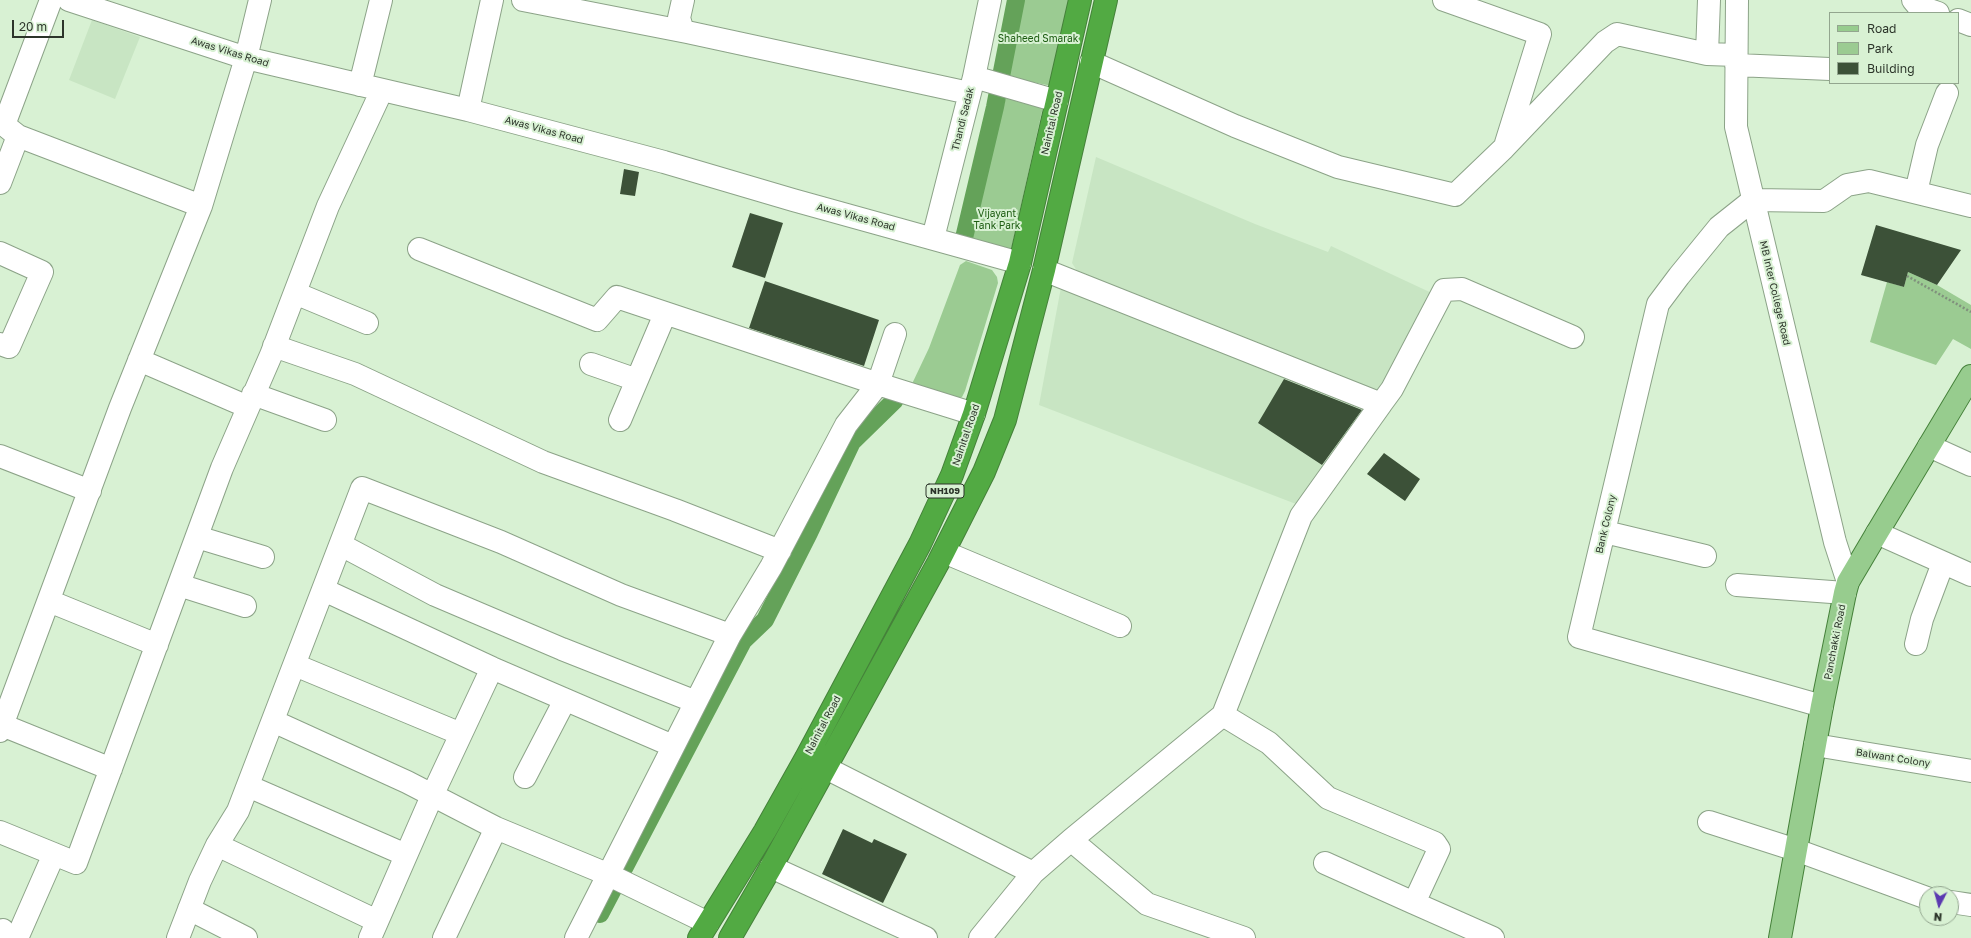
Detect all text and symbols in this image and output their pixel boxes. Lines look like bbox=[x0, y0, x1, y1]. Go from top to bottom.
scale bar bbox=[14, 12, 66, 38]
legend bbox=[1829, 12, 1959, 84]
text: 20 m bbox=[19, 19, 47, 34]
text: Road bbox=[1867, 21, 1896, 36]
park label: Shaheed Smarak bbox=[998, 33, 1078, 45]
street label: Awas Vikas Road bbox=[190, 35, 270, 69]
text: Park bbox=[1867, 41, 1893, 56]
text: Building bbox=[1867, 61, 1915, 76]
street label: Thandi Sadak bbox=[949, 86, 977, 152]
street label: Nainital Road bbox=[1039, 90, 1065, 156]
street label: Awas Vikas Road bbox=[504, 114, 584, 146]
street label: Awas Vikas Road bbox=[816, 201, 896, 233]
park label: Vijayant Tank Park bbox=[974, 208, 1020, 232]
street label: MB Inter College Road bbox=[1757, 240, 1793, 346]
street label: Nainital Road bbox=[950, 403, 982, 467]
road number: NH109 bbox=[926, 484, 964, 498]
street label: Bank Colony bbox=[1593, 493, 1619, 555]
street label: Panchakki Road bbox=[1822, 603, 1848, 681]
street label: Nainital Road bbox=[803, 694, 843, 756]
street label: Balwant Colony bbox=[1855, 746, 1931, 770]
north arrow bbox=[1919, 886, 1959, 926]
text: N bbox=[1933, 911, 1943, 924]

